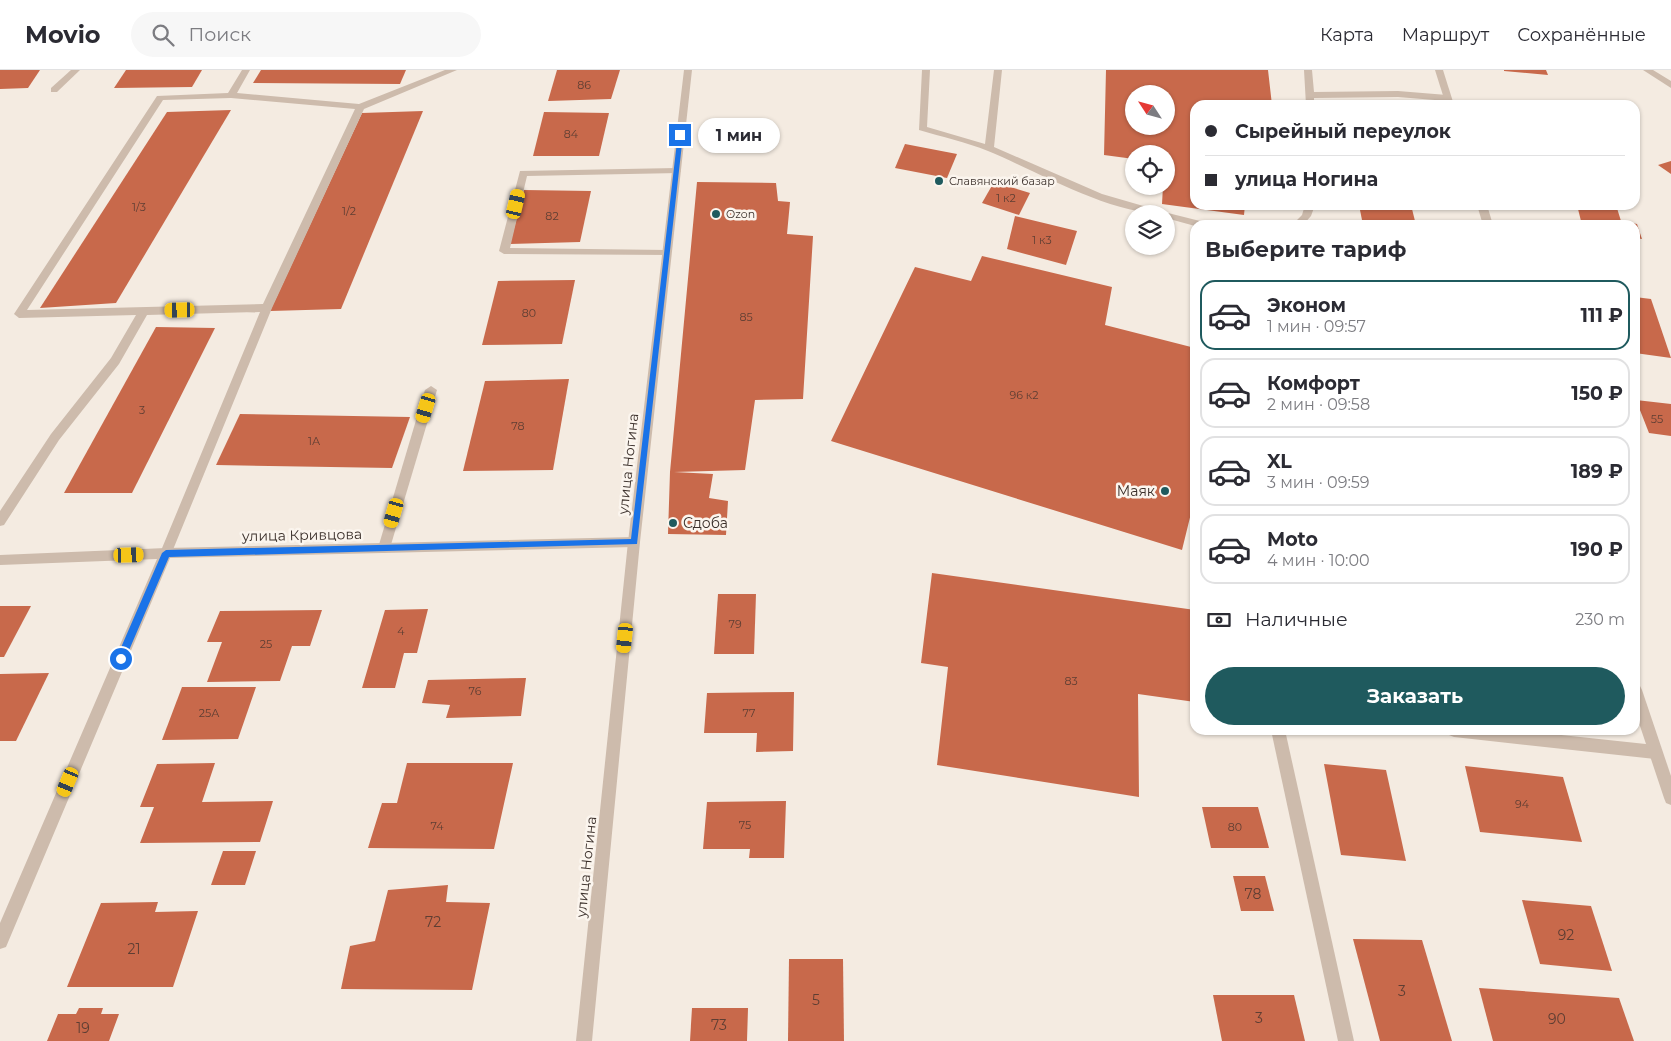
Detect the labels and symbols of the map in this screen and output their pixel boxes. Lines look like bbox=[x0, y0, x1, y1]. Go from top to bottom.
house number: 86 bbox=[577, 78, 591, 92]
north arrow bbox=[1125, 85, 1175, 135]
callout: 1 мин bbox=[698, 118, 780, 152]
route end bbox=[669, 124, 691, 146]
house number: 84 bbox=[564, 127, 579, 141]
place label: Славянский базар bbox=[949, 174, 1055, 188]
marker: Славянский базар bbox=[933, 175, 945, 187]
car bbox=[505, 188, 526, 220]
house number: 1 к2 bbox=[996, 191, 1016, 205]
house number: 1/3 bbox=[132, 200, 146, 214]
house number: 1/2 bbox=[342, 204, 356, 218]
place label: Ozon bbox=[726, 207, 755, 221]
marker: Ozon bbox=[710, 208, 722, 220]
house number: 82 bbox=[545, 209, 559, 223]
house number: 1 к3 bbox=[1032, 233, 1052, 247]
car bbox=[164, 302, 195, 318]
house number: 80 bbox=[522, 306, 536, 320]
house number: 85 bbox=[739, 310, 753, 324]
house number: 96 к2 bbox=[1010, 388, 1038, 402]
car bbox=[414, 391, 437, 425]
house number: 3 bbox=[139, 403, 145, 417]
house number: 55 bbox=[1651, 412, 1663, 426]
street label: улица Ногина bbox=[614, 413, 642, 516]
house number: 78 bbox=[511, 419, 525, 433]
house number: 1А bbox=[308, 434, 321, 448]
place label: Маяк bbox=[1117, 482, 1155, 500]
marker: Маяк bbox=[1159, 485, 1171, 497]
car bbox=[382, 497, 405, 529]
place label: Сдоба bbox=[683, 514, 728, 532]
marker: Сдоба bbox=[667, 517, 679, 529]
street label: улица Кривцова bbox=[241, 525, 362, 545]
car bbox=[113, 547, 144, 563]
house number: 79 bbox=[728, 617, 742, 631]
car bbox=[615, 622, 634, 654]
house number: 4 bbox=[397, 624, 405, 638]
house number: 25 bbox=[260, 637, 272, 651]
route start bbox=[110, 648, 132, 670]
house number: 83 bbox=[1064, 674, 1078, 688]
house number: 76 bbox=[469, 684, 482, 698]
house number: 25А bbox=[199, 706, 220, 720]
house number: 77 bbox=[743, 706, 755, 720]
car bbox=[55, 765, 80, 799]
house number: 94 bbox=[1515, 797, 1530, 811]
street label: улица Ногина bbox=[572, 816, 600, 919]
house number: 75 bbox=[739, 818, 751, 832]
house number: 74 bbox=[430, 819, 444, 833]
house number: 80 bbox=[1228, 820, 1242, 834]
house number: 78 bbox=[1245, 885, 1262, 903]
house number: 72 bbox=[425, 913, 441, 931]
house number: 92 bbox=[1558, 926, 1574, 944]
house number: 21 bbox=[127, 940, 141, 958]
house number: 3 bbox=[1398, 982, 1406, 1000]
house number: 5 bbox=[812, 991, 820, 1009]
house number: 3 bbox=[1255, 1009, 1263, 1027]
house number: 90 bbox=[1548, 1010, 1566, 1028]
house number: 73 bbox=[711, 1016, 727, 1034]
house number: 19 bbox=[76, 1019, 90, 1037]

